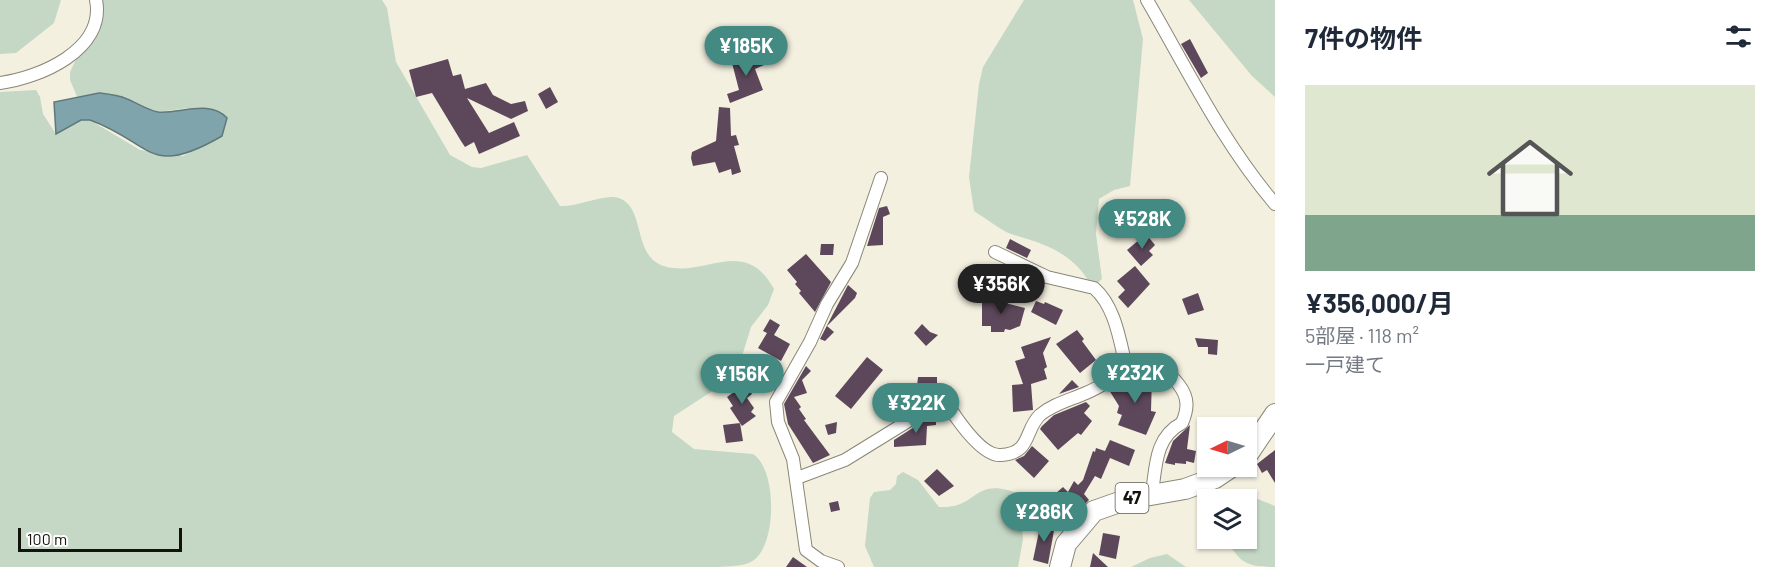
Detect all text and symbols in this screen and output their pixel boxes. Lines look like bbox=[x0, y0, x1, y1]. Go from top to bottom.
icon: filters bbox=[1722, 20, 1755, 53]
text: 7件の物件 bbox=[1305, 22, 1422, 53]
pin: ¥185K bbox=[704, 26, 788, 77]
text: ¥185K bbox=[719, 33, 773, 57]
icon: home bbox=[1476, 124, 1584, 232]
pin: ¥528K bbox=[1100, 199, 1184, 250]
text: ¥528K bbox=[1112, 206, 1172, 230]
pin: ¥356K bbox=[959, 264, 1043, 315]
text: ¥356K bbox=[972, 271, 1030, 295]
text: ¥356,000/月 bbox=[1305, 287, 1454, 318]
text: 5部屋 · 118 m² bbox=[1305, 323, 1419, 347]
text: 一戸建て bbox=[1305, 352, 1385, 376]
pin: ¥232K bbox=[1093, 353, 1177, 404]
pin: ¥156K bbox=[700, 354, 784, 405]
text: ¥232K bbox=[1105, 360, 1165, 384]
text: ¥156K bbox=[715, 361, 769, 385]
pin: ¥322K bbox=[874, 383, 958, 434]
text: ¥322K bbox=[886, 390, 946, 414]
north arrow bbox=[1197, 417, 1257, 477]
map controls bbox=[1197, 417, 1257, 549]
road number: 47 bbox=[1116, 483, 1148, 513]
button: layers bbox=[1197, 489, 1257, 549]
pin: ¥286K bbox=[1002, 492, 1086, 543]
text: ¥286K bbox=[1015, 499, 1074, 523]
scale bar bbox=[18, 525, 182, 552]
text: 100 m bbox=[27, 529, 67, 548]

